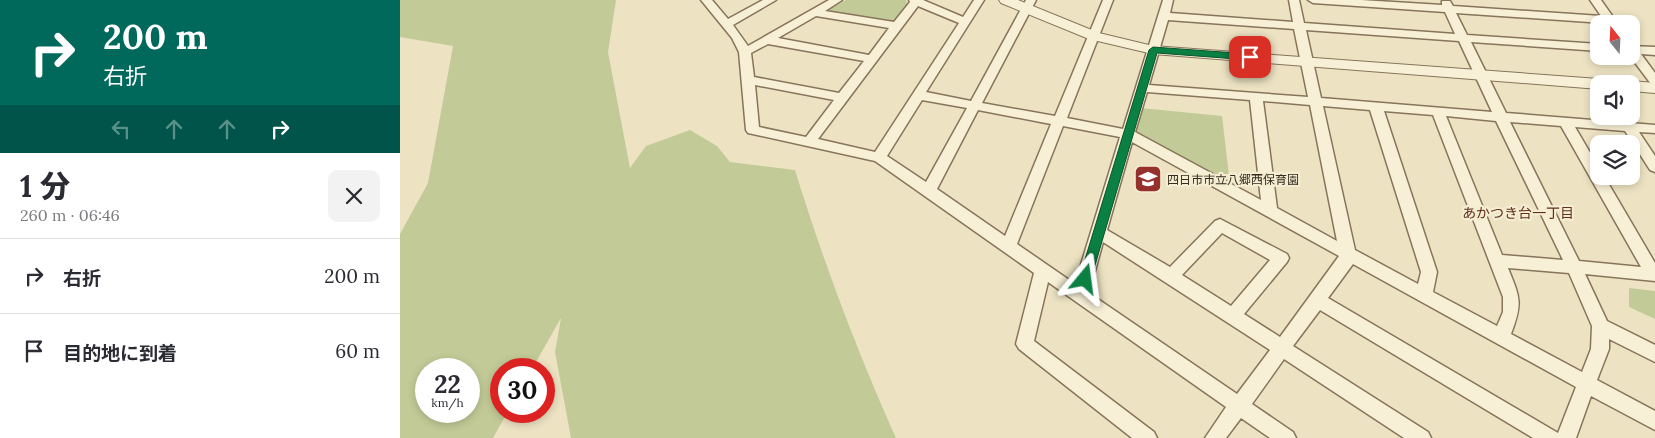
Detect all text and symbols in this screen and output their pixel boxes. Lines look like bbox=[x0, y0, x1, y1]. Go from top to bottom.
text: 200 m bbox=[103, 14, 208, 59]
north arrow bbox=[1590, 15, 1640, 65]
map controls bbox=[1590, 15, 1640, 185]
icon: right bbox=[20, 20, 85, 85]
pin bbox=[1229, 36, 1271, 78]
icon: arrive bbox=[1236, 43, 1264, 71]
text: 右折 bbox=[103, 62, 147, 90]
button: sound bbox=[1590, 75, 1640, 125]
icon: left bbox=[107, 115, 135, 143]
icon: ahead bbox=[160, 115, 188, 143]
icon: ahead bbox=[213, 115, 241, 143]
icon: right bbox=[266, 115, 294, 143]
button: layers bbox=[1590, 135, 1640, 185]
school or university icon: 四日市市立八郷西保育園 bbox=[1133, 164, 1163, 194]
text: 1 分 bbox=[20, 167, 70, 205]
button: close bbox=[328, 170, 380, 222]
place label: 四日市市立八郷西保育園 bbox=[1167, 172, 1299, 187]
district label: あかつき台一丁目 bbox=[1462, 204, 1574, 222]
text: 260 m · 06:46 bbox=[20, 205, 120, 225]
position arrow bbox=[1058, 252, 1110, 304]
icon: right bbox=[20, 262, 48, 290]
text: 200 m bbox=[324, 264, 380, 288]
text: 右折 bbox=[63, 266, 101, 290]
icon: arrive bbox=[20, 337, 48, 365]
text: 60 m bbox=[335, 339, 380, 363]
text: 目的地に到着 bbox=[63, 341, 177, 365]
speed limit sign: 30 bbox=[490, 358, 555, 423]
text: 22 bbox=[434, 368, 461, 400]
text: km/h bbox=[431, 395, 464, 410]

